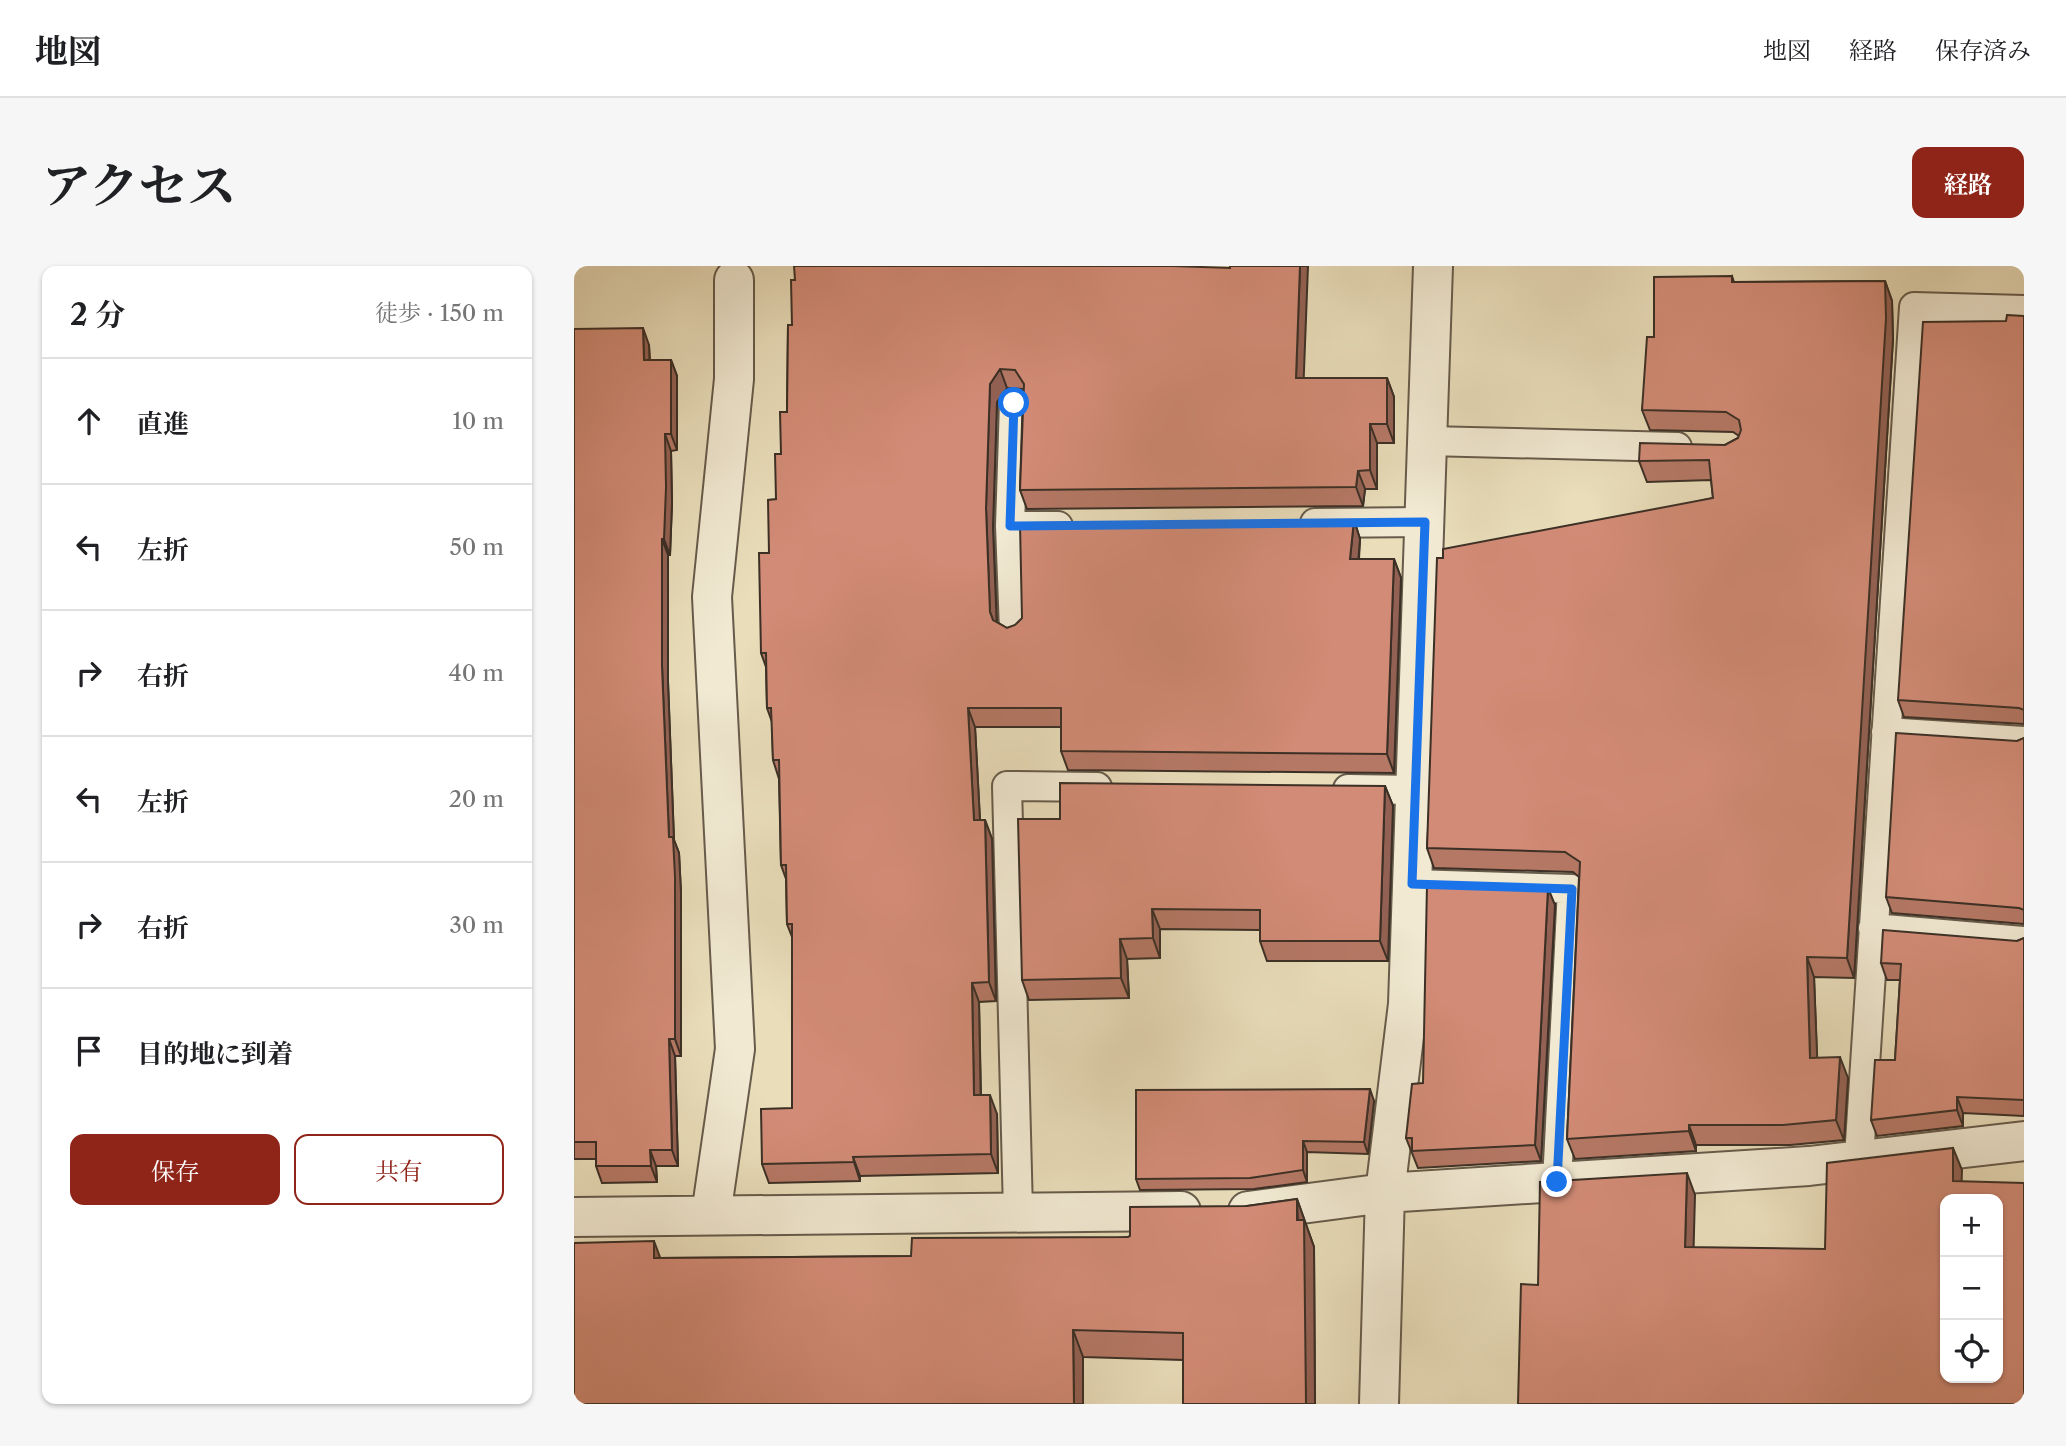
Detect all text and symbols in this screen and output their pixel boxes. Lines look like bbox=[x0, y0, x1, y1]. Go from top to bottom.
text: 地図 bbox=[35, 31, 101, 72]
text: 地図 bbox=[1763, 36, 1811, 65]
text: 経路 bbox=[1849, 36, 1897, 65]
text: 保存済み bbox=[1935, 36, 2031, 65]
button: 経路 bbox=[1912, 147, 2024, 218]
text: アクセス bbox=[42, 155, 237, 216]
text: 2 分 bbox=[70, 296, 125, 333]
text: 徒歩 · 150 m bbox=[375, 299, 504, 327]
route start bbox=[998, 387, 1029, 418]
icon: ahead bbox=[70, 402, 108, 440]
text: 10 m bbox=[452, 407, 504, 435]
text: 直進 bbox=[137, 408, 189, 440]
icon: left bbox=[70, 528, 108, 566]
text: 50 m bbox=[449, 533, 504, 561]
text: 左折 bbox=[137, 534, 189, 566]
icon: right bbox=[70, 654, 108, 692]
text: 40 m bbox=[449, 659, 504, 687]
text: 右折 bbox=[137, 660, 189, 692]
icon: left bbox=[70, 780, 108, 818]
text: 20 m bbox=[449, 785, 504, 813]
text: 左折 bbox=[137, 786, 189, 818]
icon: right bbox=[70, 906, 108, 944]
text: 30 m bbox=[449, 911, 504, 939]
text: 右折 bbox=[137, 912, 189, 944]
icon: arrive bbox=[70, 1032, 108, 1070]
text: 目的地に到着 bbox=[137, 1038, 293, 1070]
button: 保存 bbox=[70, 1134, 280, 1205]
button: 共有 bbox=[294, 1134, 504, 1205]
route end bbox=[1541, 1166, 1572, 1197]
map controls bbox=[1940, 1194, 2003, 1383]
button: + bbox=[1940, 1194, 2003, 1257]
button: − bbox=[1940, 1257, 2003, 1320]
button: locate bbox=[1940, 1320, 2003, 1383]

